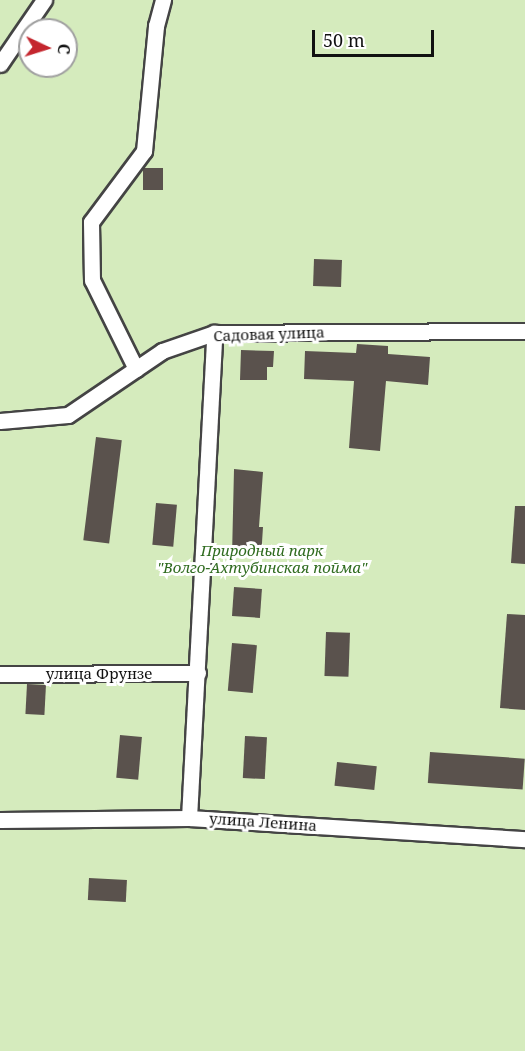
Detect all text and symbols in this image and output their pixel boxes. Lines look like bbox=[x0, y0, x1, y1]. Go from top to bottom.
north arrow bbox=[18, 18, 78, 78]
scale bar bbox=[315, 18, 436, 56]
text: 50 m bbox=[323, 28, 365, 52]
text: С bbox=[53, 43, 75, 55]
street label: Садовая улица bbox=[213, 323, 325, 345]
park label: Природный парк "Волго-Ахтубинская пойма" bbox=[157, 541, 367, 576]
street label: улица Фрунзе bbox=[46, 665, 152, 683]
street label: улица Ленина bbox=[209, 809, 317, 835]

